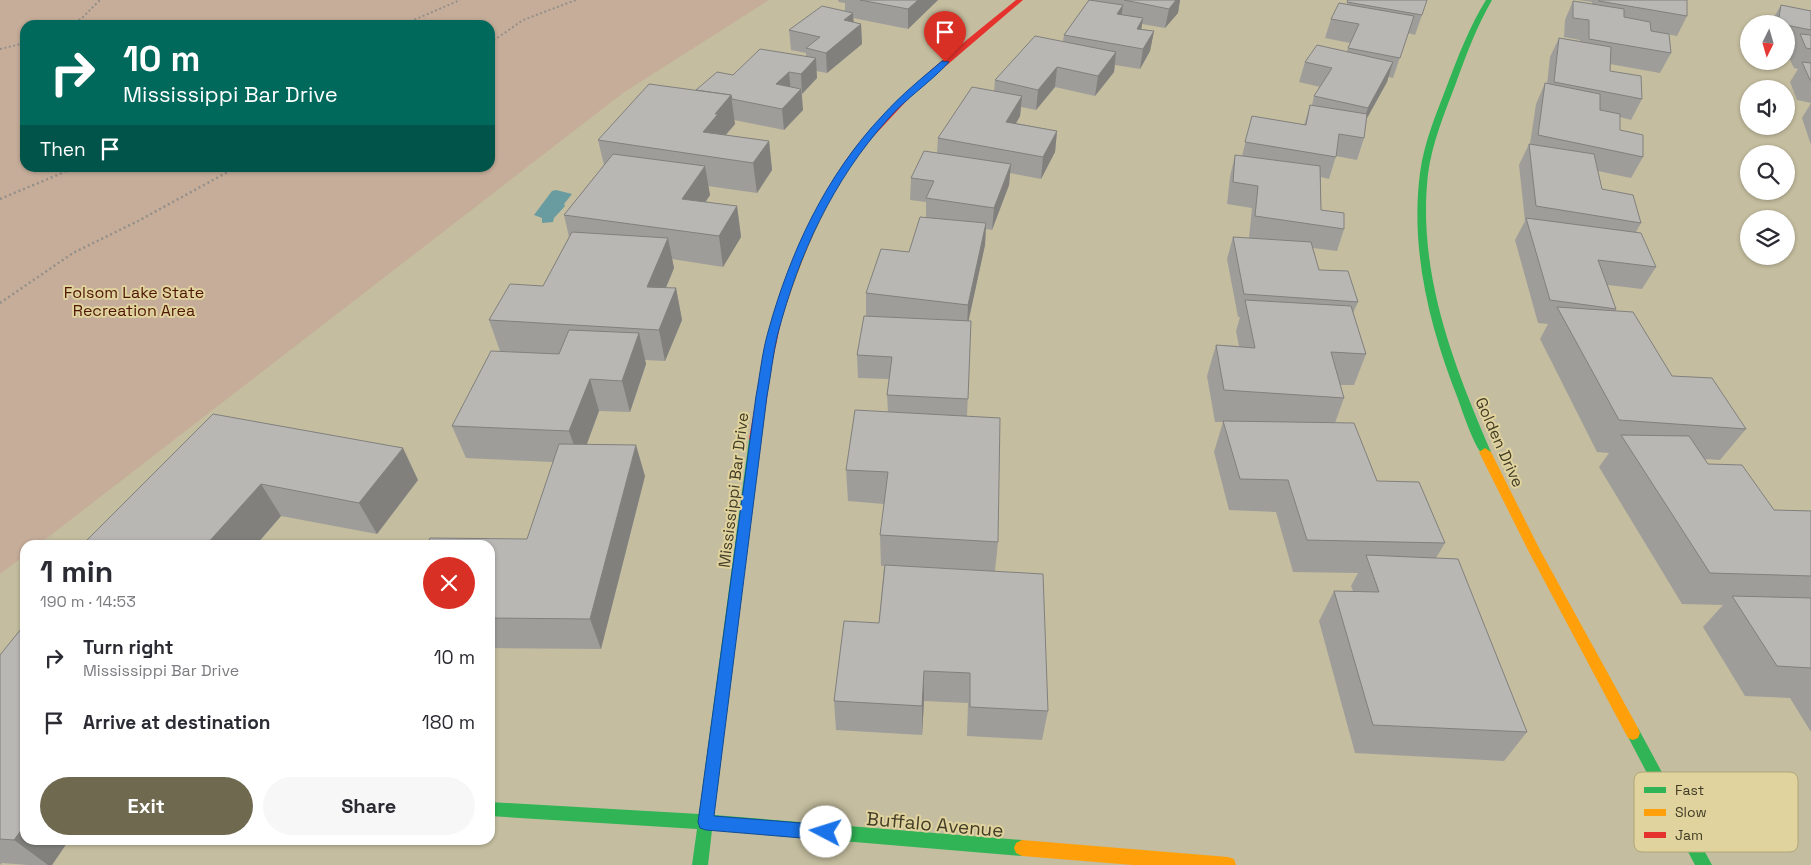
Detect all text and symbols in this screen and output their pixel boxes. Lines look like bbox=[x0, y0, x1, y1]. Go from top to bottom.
pin bbox=[924, 11, 966, 62]
north arrow bbox=[1740, 15, 1795, 70]
map controls bbox=[1740, 15, 1795, 265]
icon: arrive bbox=[931, 18, 959, 46]
text: 10 m bbox=[123, 37, 200, 81]
icon: right bbox=[40, 40, 105, 105]
text: Mississippi Bar Drive bbox=[123, 80, 338, 108]
button: sound bbox=[1740, 80, 1795, 135]
icon: arrive bbox=[96, 135, 124, 163]
text: Then bbox=[40, 137, 86, 162]
button: search bbox=[1740, 145, 1795, 200]
button: layers bbox=[1740, 210, 1795, 265]
park label: Folsom Lake State Recreation Area bbox=[64, 282, 204, 321]
street label: Golden Drive bbox=[1470, 394, 1529, 491]
street label: Mississippi Bar Drive bbox=[714, 411, 753, 569]
text: 1 min bbox=[40, 552, 113, 591]
button: close bbox=[423, 557, 475, 609]
text: 190 m · 14:53 bbox=[40, 591, 136, 612]
text: Turn right bbox=[83, 635, 173, 660]
icon: right bbox=[40, 644, 68, 672]
text: 10 m bbox=[434, 645, 475, 670]
text: Mississippi Bar Drive bbox=[83, 660, 239, 681]
icon: arrive bbox=[40, 709, 68, 737]
text: Arrive at destination bbox=[83, 710, 271, 735]
text: 180 m bbox=[422, 710, 475, 735]
legend bbox=[1634, 772, 1798, 852]
button: Exit bbox=[40, 777, 253, 835]
button: Share bbox=[263, 777, 475, 835]
text: Fast bbox=[1675, 781, 1704, 799]
text: Slow bbox=[1675, 803, 1707, 821]
position arrow bbox=[799, 805, 851, 857]
street label: Buffalo Avenue bbox=[865, 806, 1005, 843]
text: Jam bbox=[1675, 826, 1703, 844]

